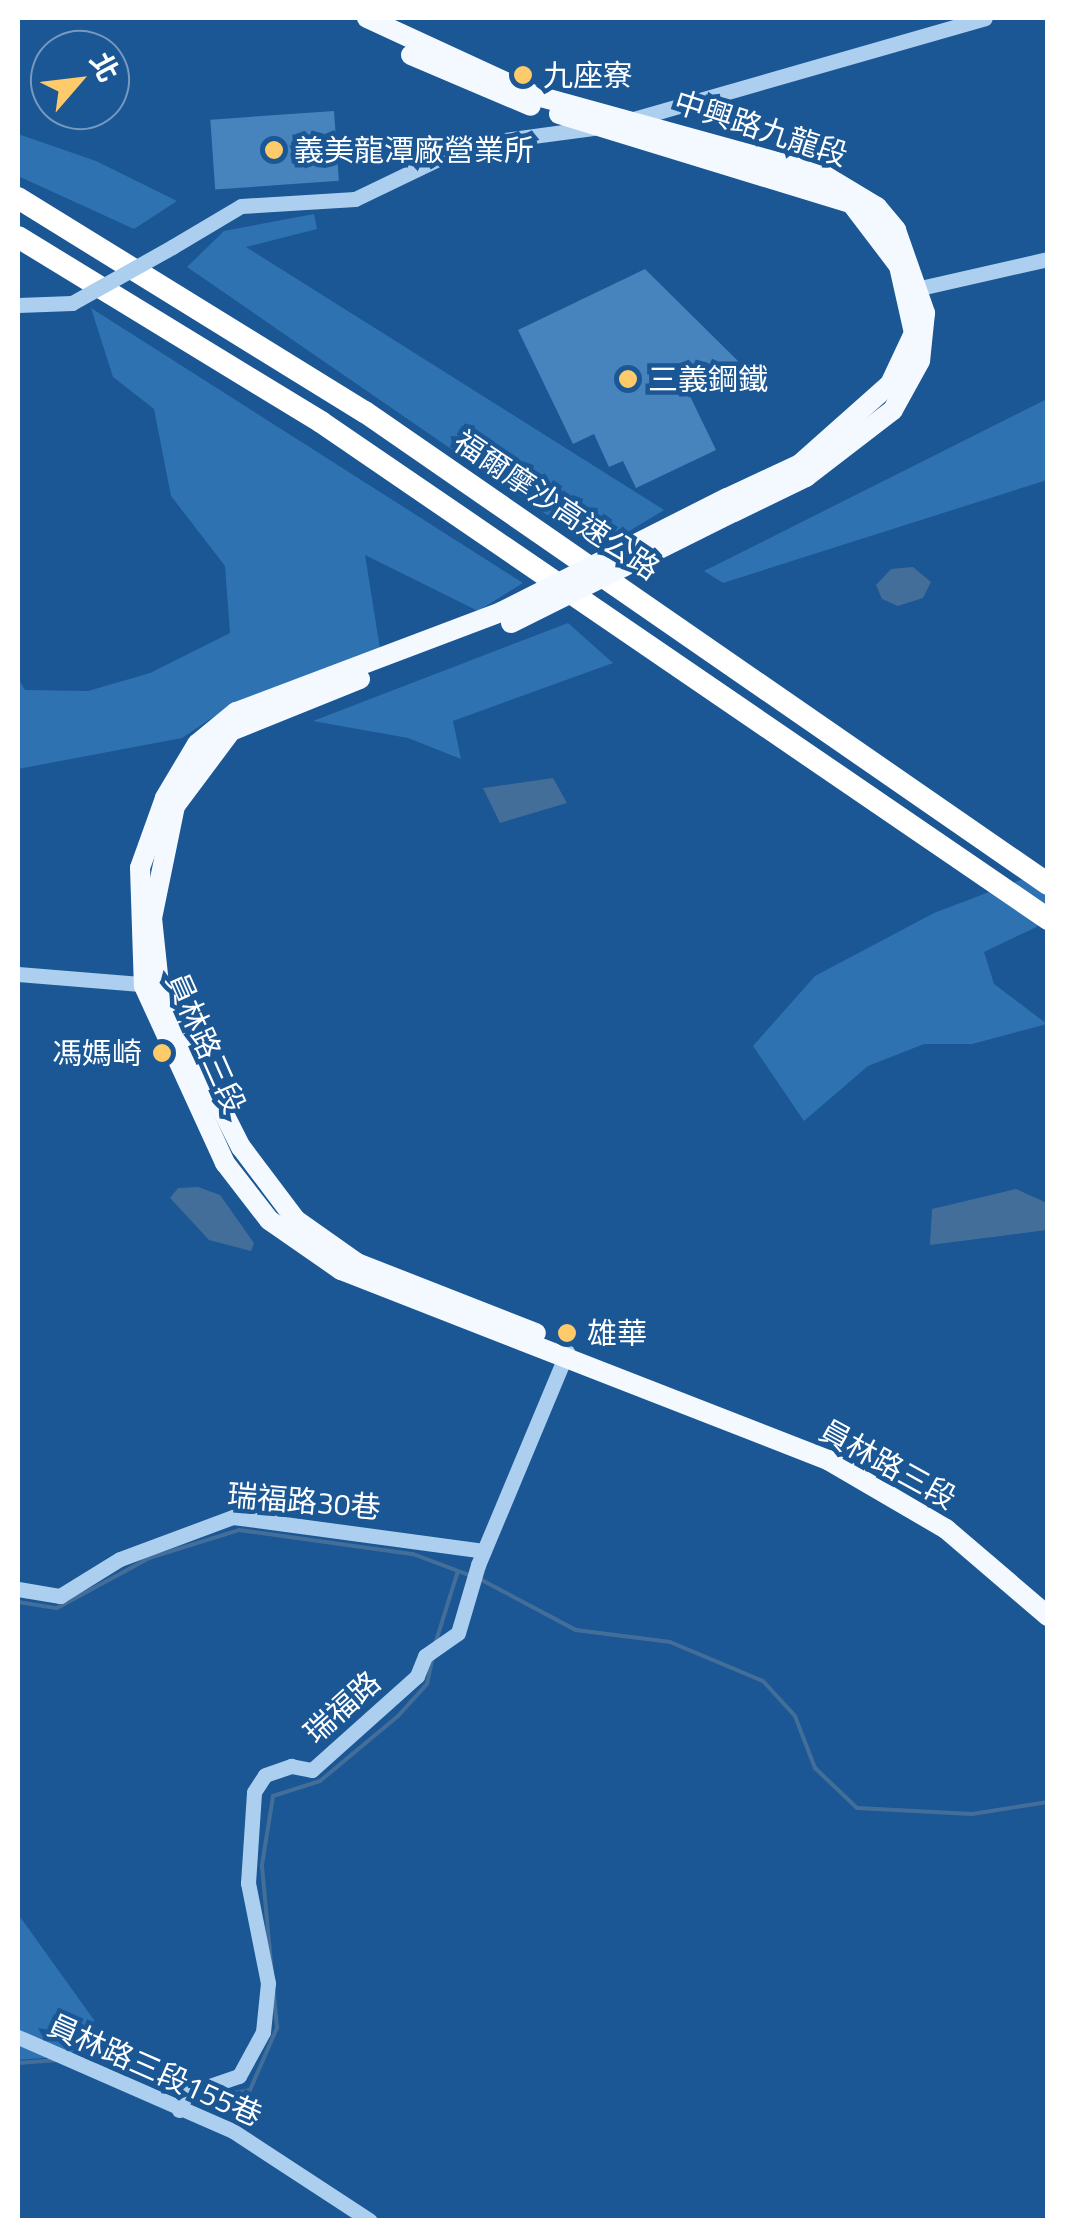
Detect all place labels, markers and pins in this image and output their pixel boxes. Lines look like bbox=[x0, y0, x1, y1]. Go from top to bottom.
place label: 九座寮 bbox=[543, 57, 633, 93]
marker: 九座寮 bbox=[512, 64, 534, 86]
place label: 義美龍潭廠營業所 bbox=[294, 132, 534, 168]
marker: 義美龍潭廠營業所 bbox=[263, 139, 285, 161]
place label: 三義鋼鐵 bbox=[648, 361, 768, 397]
marker: 三義鋼鐵 bbox=[617, 368, 639, 390]
place label: 馮媽崎 bbox=[52, 1035, 142, 1071]
marker: 馮媽崎 bbox=[151, 1042, 173, 1064]
place label: 雄華 bbox=[587, 1315, 647, 1351]
marker: 雄華 bbox=[556, 1322, 578, 1344]

